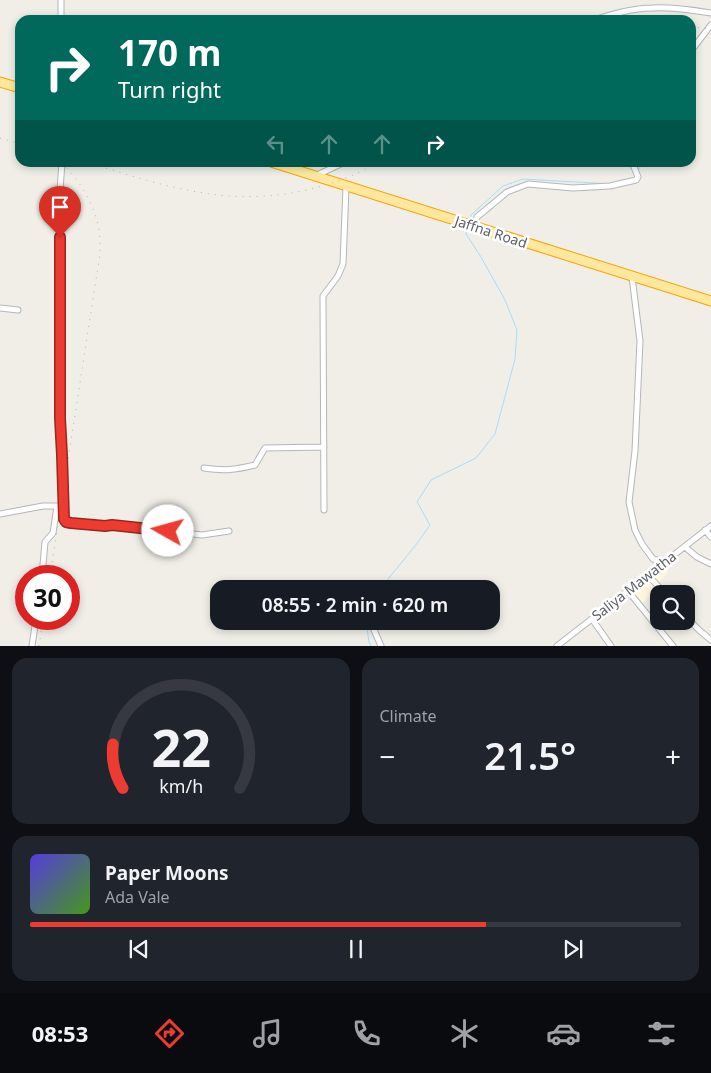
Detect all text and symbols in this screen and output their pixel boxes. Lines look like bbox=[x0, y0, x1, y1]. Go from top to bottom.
text: 170 m bbox=[118, 29, 221, 76]
icon: right bbox=[35, 35, 100, 100]
text: Turn right bbox=[118, 74, 221, 104]
icon: left bbox=[262, 130, 290, 158]
icon: ahead bbox=[315, 130, 343, 158]
icon: ahead bbox=[368, 130, 396, 158]
icon: right bbox=[421, 130, 449, 158]
pin bbox=[39, 186, 81, 237]
icon: arrive bbox=[46, 193, 74, 221]
street label: Jaffna Road bbox=[451, 210, 530, 252]
position arrow bbox=[141, 504, 193, 556]
street label: Saliya Mawatha bbox=[588, 547, 680, 625]
speed limit sign: 30 bbox=[15, 565, 80, 630]
map controls bbox=[650, 585, 695, 630]
button: search bbox=[650, 585, 695, 630]
text: 08:55 · 2 min · 620 m bbox=[262, 592, 448, 618]
text: Climate bbox=[380, 705, 437, 727]
text: 22 bbox=[151, 711, 211, 782]
text: 21.5° bbox=[484, 729, 576, 781]
text: − bbox=[380, 737, 396, 775]
text: + bbox=[665, 737, 681, 775]
text: km/h bbox=[159, 774, 203, 798]
text: Paper Moons bbox=[105, 860, 229, 886]
text: Ada Vale bbox=[105, 886, 170, 908]
icon: previous bbox=[125, 935, 153, 963]
icon: pause bbox=[342, 935, 370, 963]
icon: next bbox=[559, 935, 587, 963]
icon: directions bbox=[152, 1016, 187, 1051]
icon: music bbox=[250, 1016, 285, 1051]
icon: phone bbox=[349, 1016, 384, 1051]
icon: climate bbox=[447, 1016, 482, 1051]
icon: car bbox=[546, 1016, 581, 1051]
icon: filters bbox=[644, 1016, 679, 1051]
text: 08:53 bbox=[32, 1018, 88, 1048]

